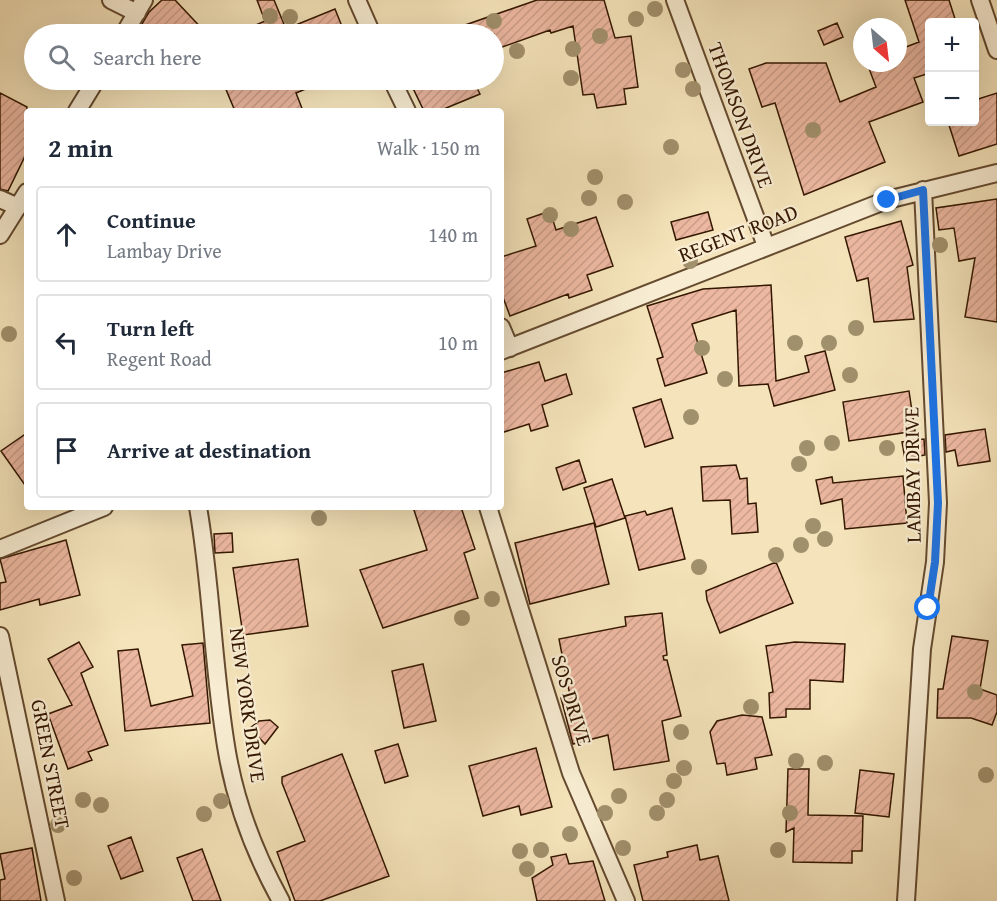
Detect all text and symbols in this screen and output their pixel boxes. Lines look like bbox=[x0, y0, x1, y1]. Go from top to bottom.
north arrow bbox=[853, 18, 907, 72]
map controls bbox=[925, 18, 979, 126]
button: + bbox=[925, 18, 979, 72]
search box bbox=[24, 24, 504, 90]
street label: THOMSON DRIVE bbox=[700, 38, 782, 192]
icon: search bbox=[45, 41, 78, 74]
text: Search here bbox=[93, 41, 202, 73]
button: − bbox=[925, 72, 979, 126]
text: 2 min bbox=[48, 128, 113, 167]
text: Walk · 150 m bbox=[377, 133, 480, 162]
route end bbox=[873, 186, 899, 212]
street label: REGENT ROAD bbox=[674, 196, 802, 270]
text: Continue bbox=[107, 204, 196, 236]
icon: ahead bbox=[50, 218, 83, 251]
text: 140 m bbox=[428, 220, 478, 249]
text: Lambay Drive bbox=[107, 236, 222, 265]
text: Turn left bbox=[107, 312, 194, 344]
icon: left bbox=[50, 326, 83, 359]
text: 10 m bbox=[438, 328, 478, 357]
text: Regent Road bbox=[107, 344, 212, 373]
street label: LAMBAY DRIVE bbox=[895, 406, 929, 543]
icon: arrive bbox=[50, 434, 83, 467]
text: Arrive at destination bbox=[107, 434, 311, 466]
route start bbox=[914, 594, 940, 620]
street label: NEW YORK DRIVE bbox=[222, 626, 274, 785]
street label: SOS DRIVE bbox=[543, 651, 601, 750]
street label: GREEN STREET bbox=[23, 697, 79, 832]

